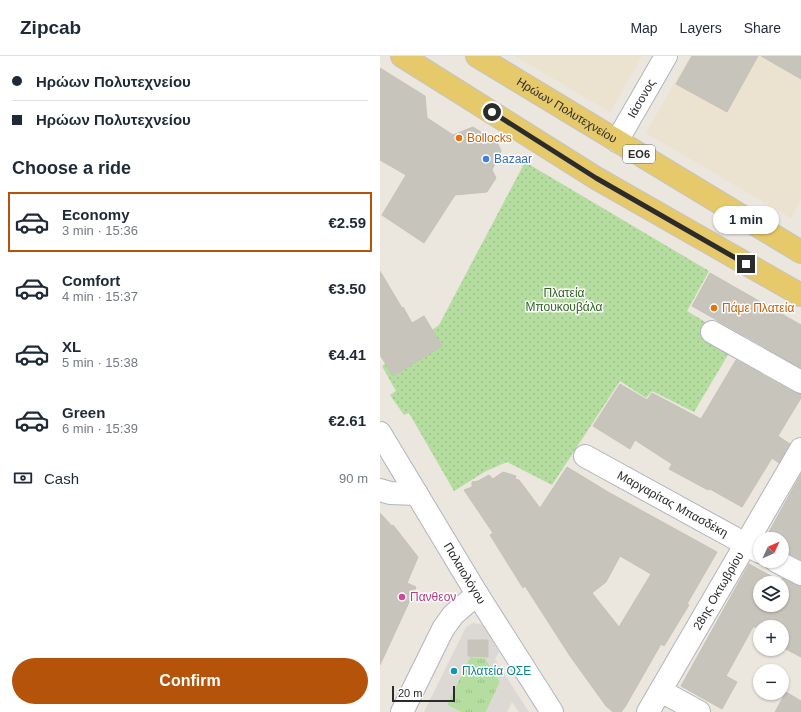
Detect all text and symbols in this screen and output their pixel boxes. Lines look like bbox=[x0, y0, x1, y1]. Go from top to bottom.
text: Zipcab bbox=[20, 17, 81, 38]
text: Map bbox=[630, 20, 658, 36]
text: Layers bbox=[680, 20, 722, 36]
text: Share bbox=[744, 20, 781, 36]
text: Ηρώων Πολυτεχνείου bbox=[36, 73, 191, 90]
street label: Ηρώων Πολυτεχνείου bbox=[514, 75, 620, 146]
street label: Ιάσονος bbox=[625, 76, 658, 121]
route start bbox=[483, 103, 501, 121]
text: Ηρώων Πολυτεχνείου bbox=[36, 111, 191, 128]
place label: Bollocks bbox=[467, 131, 512, 145]
marker: Bollocks bbox=[454, 133, 464, 143]
road number: ΕΟ6 bbox=[623, 145, 655, 163]
place label: Bazaar bbox=[494, 152, 532, 166]
marker: Bazaar bbox=[481, 154, 491, 164]
text: Choose a ride bbox=[12, 158, 131, 178]
icon: car bbox=[14, 204, 50, 240]
text: Economy bbox=[62, 206, 130, 223]
callout: 1 min bbox=[713, 206, 779, 234]
text: 1 min bbox=[729, 212, 763, 227]
text: €2.59 bbox=[328, 214, 366, 231]
text: 3 min · 15:36 bbox=[62, 223, 138, 238]
route end bbox=[737, 255, 755, 273]
icon: car bbox=[14, 270, 50, 306]
text: Comfort bbox=[62, 272, 120, 289]
text: €3.50 bbox=[328, 280, 366, 297]
park label: Πλατεία Μπουκουβάλα bbox=[525, 286, 603, 314]
text: 4 min · 15:37 bbox=[62, 289, 138, 304]
place label: Πάμε Πλατεία bbox=[722, 301, 794, 315]
marker: Πάμε Πλατεία bbox=[709, 303, 719, 313]
icon: car bbox=[14, 336, 50, 372]
text: XL bbox=[62, 338, 81, 355]
text: €4.41 bbox=[328, 346, 366, 363]
text: 5 min · 15:38 bbox=[62, 355, 138, 370]
icon: car bbox=[14, 402, 50, 438]
text: Green bbox=[62, 404, 105, 421]
text: €2.61 bbox=[328, 412, 366, 429]
text: 6 min · 15:39 bbox=[62, 421, 138, 436]
icon: cash bbox=[12, 467, 34, 489]
street label: Μαργαρίτας Μπασδέκη bbox=[615, 468, 730, 540]
text: Cash bbox=[44, 470, 79, 487]
text: 90 m bbox=[339, 471, 368, 486]
north arrow bbox=[753, 532, 789, 568]
map controls bbox=[753, 532, 789, 700]
street label: Παλαιολόγου bbox=[441, 540, 489, 607]
street label: 28ης Οκτωβρίου bbox=[690, 549, 747, 633]
button: layers bbox=[753, 576, 789, 612]
place label: Πανθεον bbox=[410, 590, 456, 604]
marker: Πανθεον bbox=[397, 592, 407, 602]
button: + bbox=[753, 620, 789, 656]
button: Confirm bbox=[12, 658, 368, 704]
place label: Πλατεία ΟΣΕ bbox=[462, 664, 531, 678]
button: − bbox=[753, 664, 789, 700]
marker: Πλατεία ΟΣΕ bbox=[449, 666, 459, 676]
scale bar bbox=[392, 684, 455, 703]
text: 20 m bbox=[398, 687, 422, 699]

